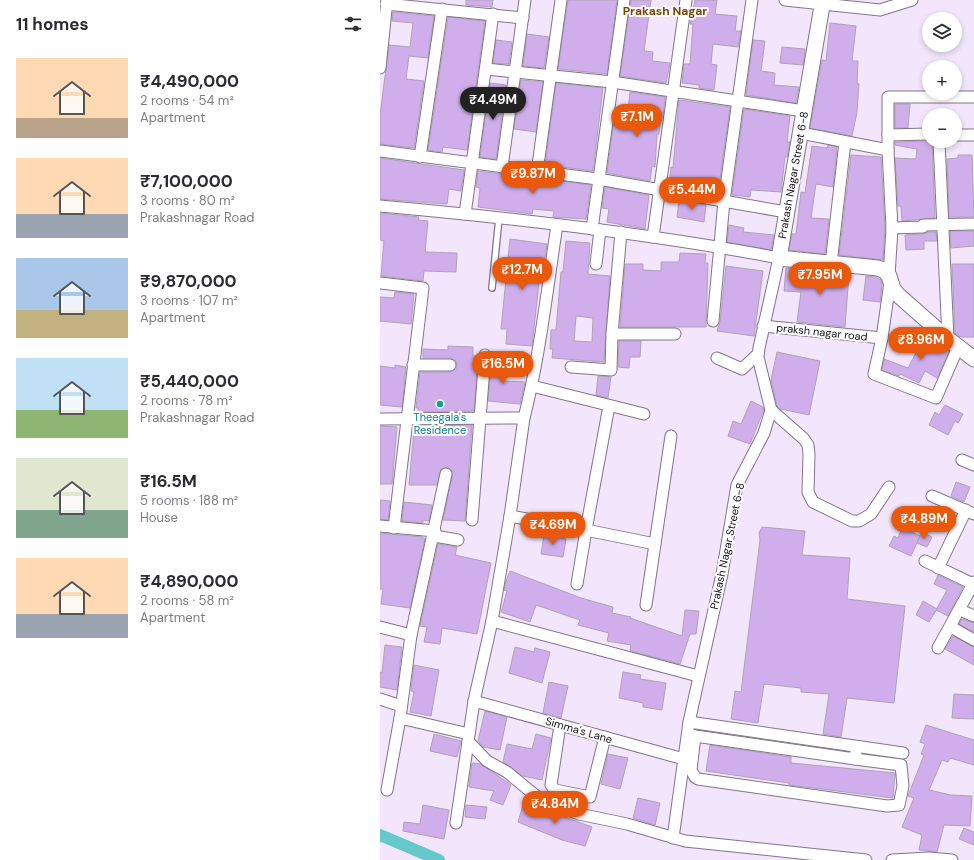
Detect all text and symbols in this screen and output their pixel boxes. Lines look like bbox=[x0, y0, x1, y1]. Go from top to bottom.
district label: Prakash Nagar bbox=[623, 3, 707, 19]
map controls bbox=[922, 12, 962, 148]
button: layers bbox=[922, 12, 962, 52]
text: 11 homes bbox=[16, 13, 89, 35]
icon: filters bbox=[342, 13, 364, 35]
button: + bbox=[922, 60, 962, 100]
text: ₹4,490,000 bbox=[140, 70, 239, 92]
icon: home bbox=[48, 74, 96, 122]
pin: ₹4.49M bbox=[460, 87, 526, 121]
text: ₹4.49M bbox=[469, 91, 517, 108]
text: 2 rooms · 54 m² bbox=[140, 92, 234, 109]
pin: ₹7.1M bbox=[609, 104, 665, 138]
text: ₹7.1M bbox=[620, 108, 654, 125]
button: − bbox=[922, 108, 962, 148]
text: Apartment bbox=[140, 109, 205, 126]
street label: Prakash Nagar Street 6-8 bbox=[775, 110, 811, 240]
pin: ₹9.87M bbox=[500, 161, 566, 195]
text: ₹9.87M bbox=[510, 165, 556, 182]
text: ₹7,100,000 bbox=[140, 170, 233, 192]
icon: home bbox=[48, 174, 96, 222]
pin: ₹5.44M bbox=[659, 177, 725, 211]
text: ₹5.44M bbox=[668, 181, 716, 198]
text: 3 rooms · 80 m² bbox=[140, 192, 235, 209]
text: Prakashnagar Road bbox=[140, 209, 254, 226]
pin: ₹12.7M bbox=[489, 257, 555, 291]
text: ₹12.7M bbox=[501, 261, 543, 278]
pin: ₹7.95M bbox=[787, 262, 853, 296]
text: ₹7.95M bbox=[798, 266, 842, 283]
text: ₹9,870,000 bbox=[140, 270, 237, 292]
icon: home bbox=[48, 274, 96, 322]
text: 3 rooms · 107 m² bbox=[140, 292, 238, 309]
text: Apartment bbox=[140, 309, 205, 326]
street label: praksh nagar road bbox=[776, 320, 868, 344]
pin: ₹8.96M bbox=[888, 327, 954, 361]
text: ₹8.96M bbox=[897, 331, 945, 348]
pin: ₹16.5M bbox=[470, 351, 536, 385]
text: ₹16.5M bbox=[481, 355, 525, 372]
text: ₹5,440,000 bbox=[140, 370, 239, 392]
icon: home bbox=[48, 374, 96, 422]
text: 2 rooms · 78 m² bbox=[140, 392, 232, 409]
marker: Theegala's Residence bbox=[435, 399, 445, 409]
text: Prakashnagar Road bbox=[140, 409, 254, 426]
place label: Theegala's Residence bbox=[414, 410, 466, 437]
text: ₹16.5M bbox=[140, 470, 197, 492]
icon: home bbox=[48, 474, 96, 522]
street label: Prakash Nagar Street 6-8 bbox=[707, 481, 747, 611]
text: 5 rooms · 188 m² bbox=[140, 492, 238, 509]
pin: ₹4.89M bbox=[891, 506, 957, 540]
text: House bbox=[140, 509, 178, 526]
text: ₹4.89M bbox=[900, 510, 948, 527]
pin: ₹4.69M bbox=[520, 512, 586, 546]
text: ₹4.69M bbox=[529, 516, 577, 533]
text: ₹4,890,000 bbox=[140, 570, 238, 592]
icon: home bbox=[48, 574, 96, 622]
text: 2 rooms · 58 m² bbox=[140, 592, 234, 609]
text: Apartment bbox=[140, 609, 205, 626]
street label: Simma's Lane bbox=[544, 714, 614, 746]
pin: ₹4.84M bbox=[522, 791, 588, 825]
text: ₹4.84M bbox=[531, 795, 579, 812]

